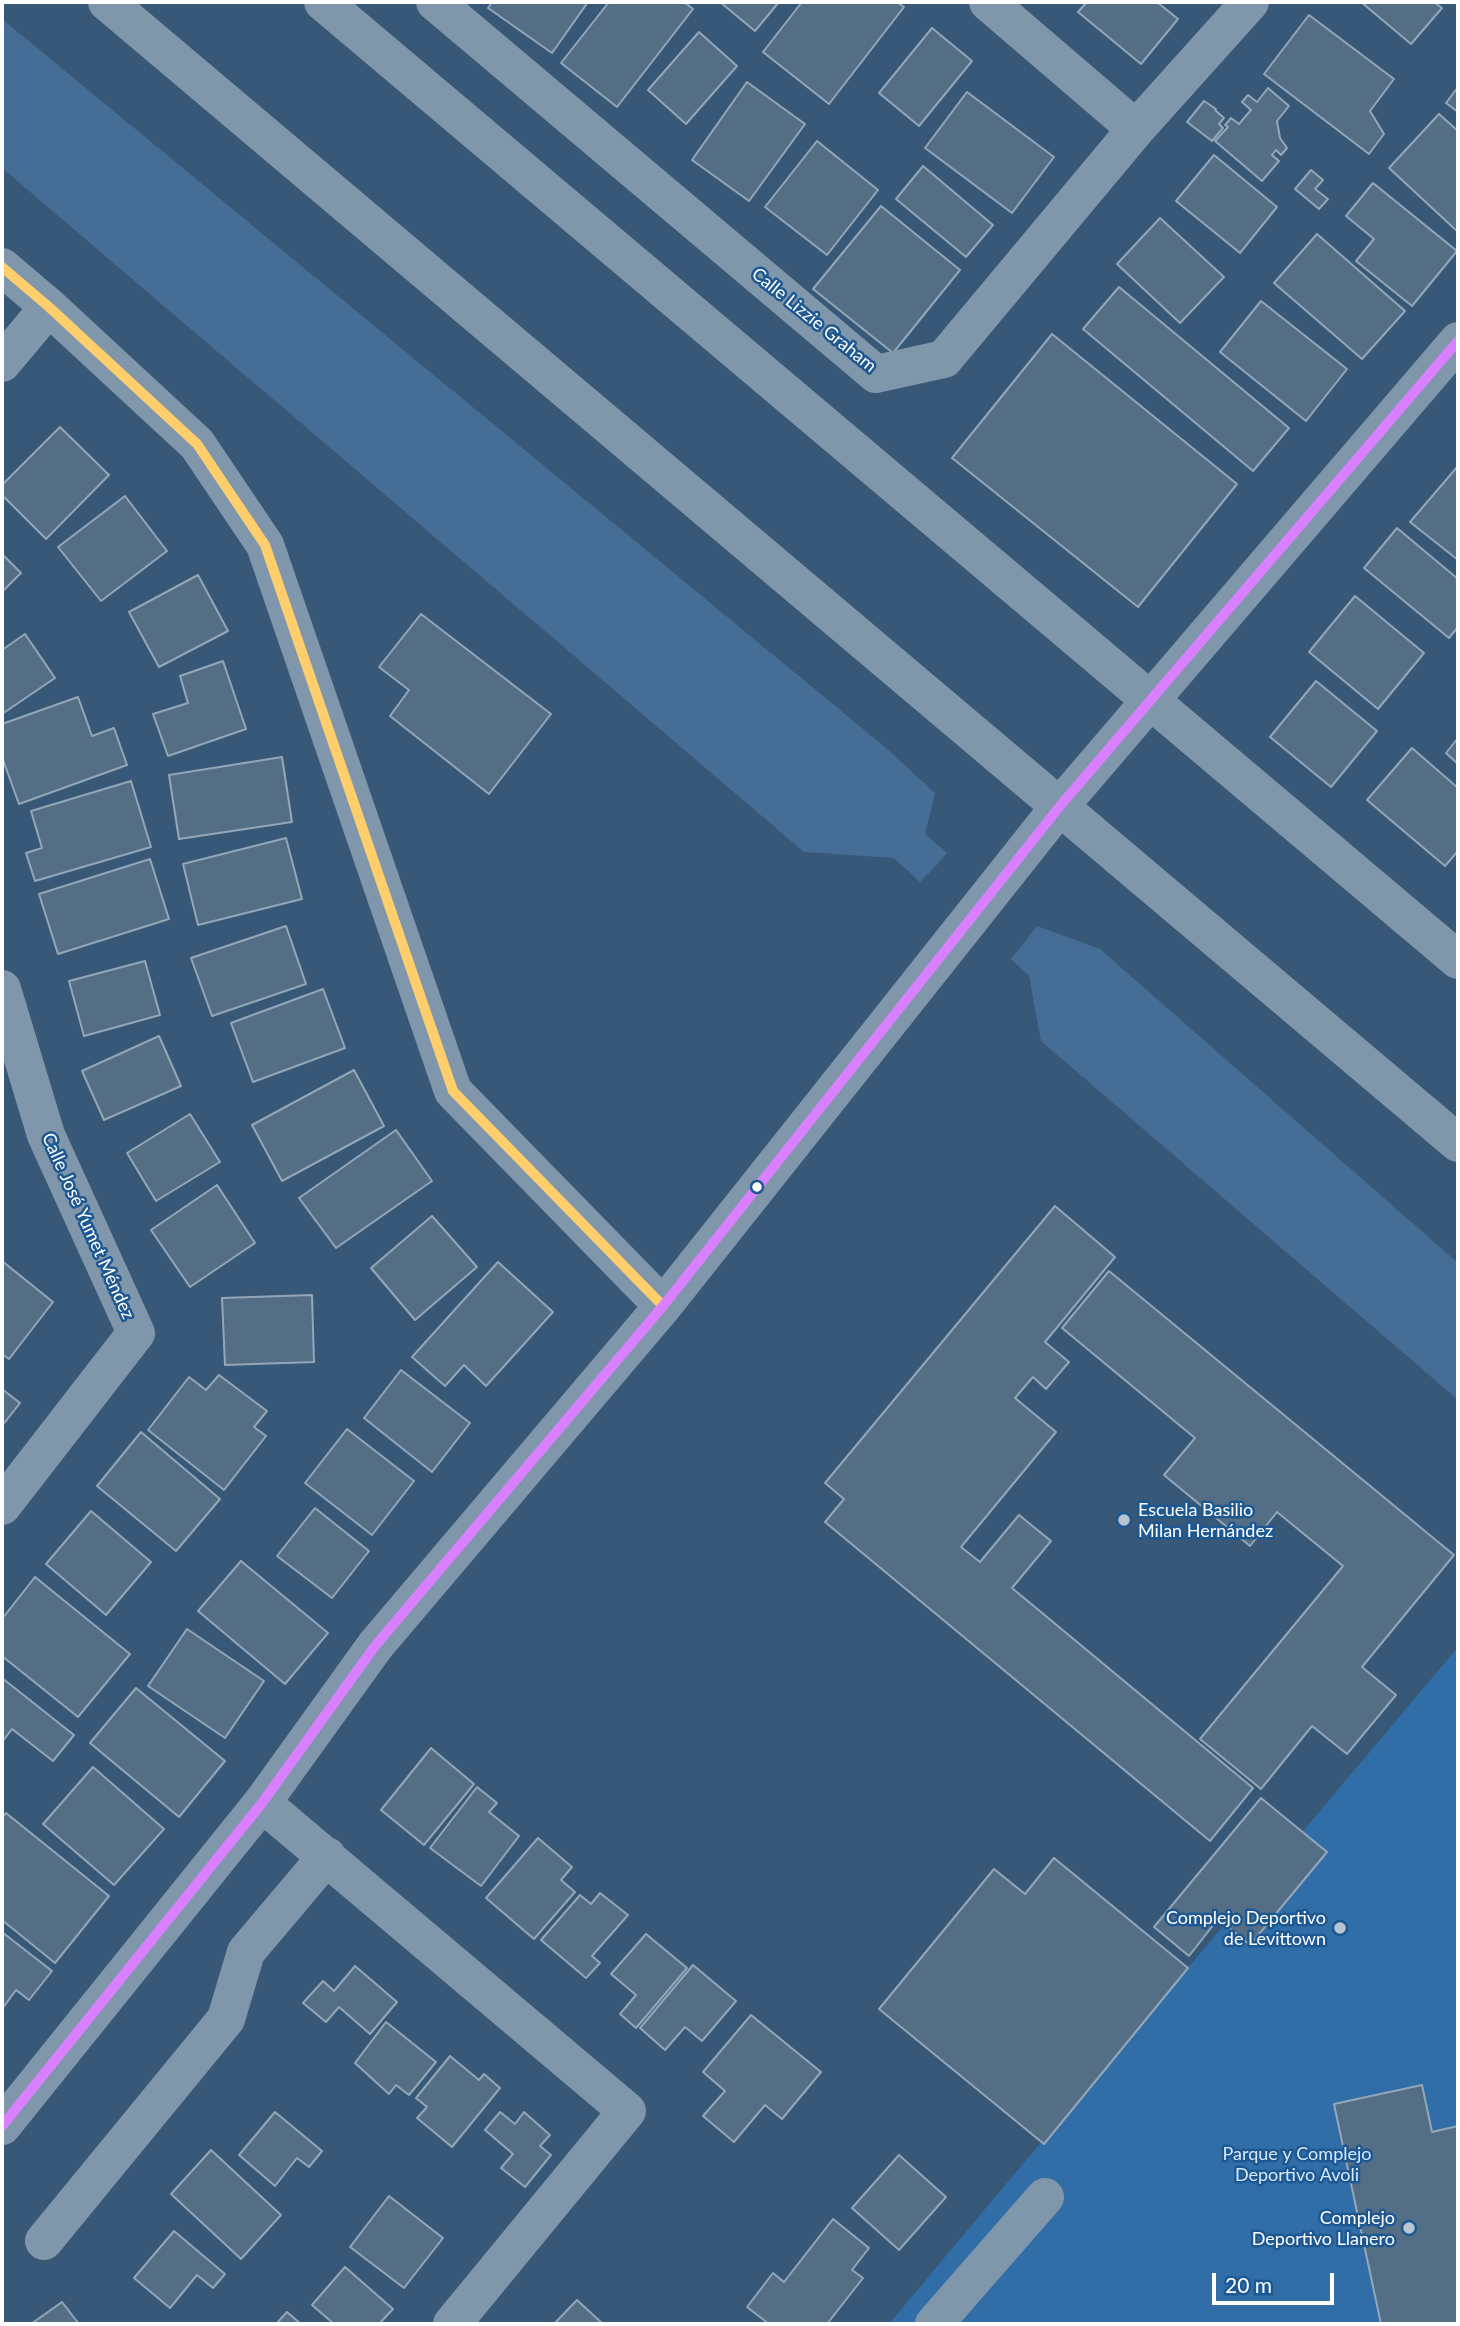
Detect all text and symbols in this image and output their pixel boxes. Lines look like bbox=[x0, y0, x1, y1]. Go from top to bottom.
street label: Calle Lizzie Graham bbox=[747, 263, 881, 377]
street label: Calle José Yumet Méndez bbox=[37, 1129, 139, 1323]
unlabelled marker bbox=[750, 1180, 764, 1194]
place label: Escuela Basilio Milan Hernández bbox=[1138, 1499, 1273, 1542]
marker: Escuela Basilio Milan Hernández bbox=[1116, 1512, 1132, 1528]
place label: Complejo Deportivo de Levittown bbox=[1166, 1907, 1326, 1950]
marker: Complejo Deportivo de Levittown bbox=[1332, 1920, 1348, 1936]
park label: Parque y Complejo Deportivo Avoli bbox=[1222, 2143, 1372, 2186]
place label: Complejo Deportivo Llanero bbox=[1252, 2207, 1395, 2250]
marker: Complejo Deportivo Llanero bbox=[1401, 2220, 1417, 2236]
scale bar bbox=[1215, 2260, 1338, 2304]
text: 20 m bbox=[1225, 2272, 1272, 2297]

